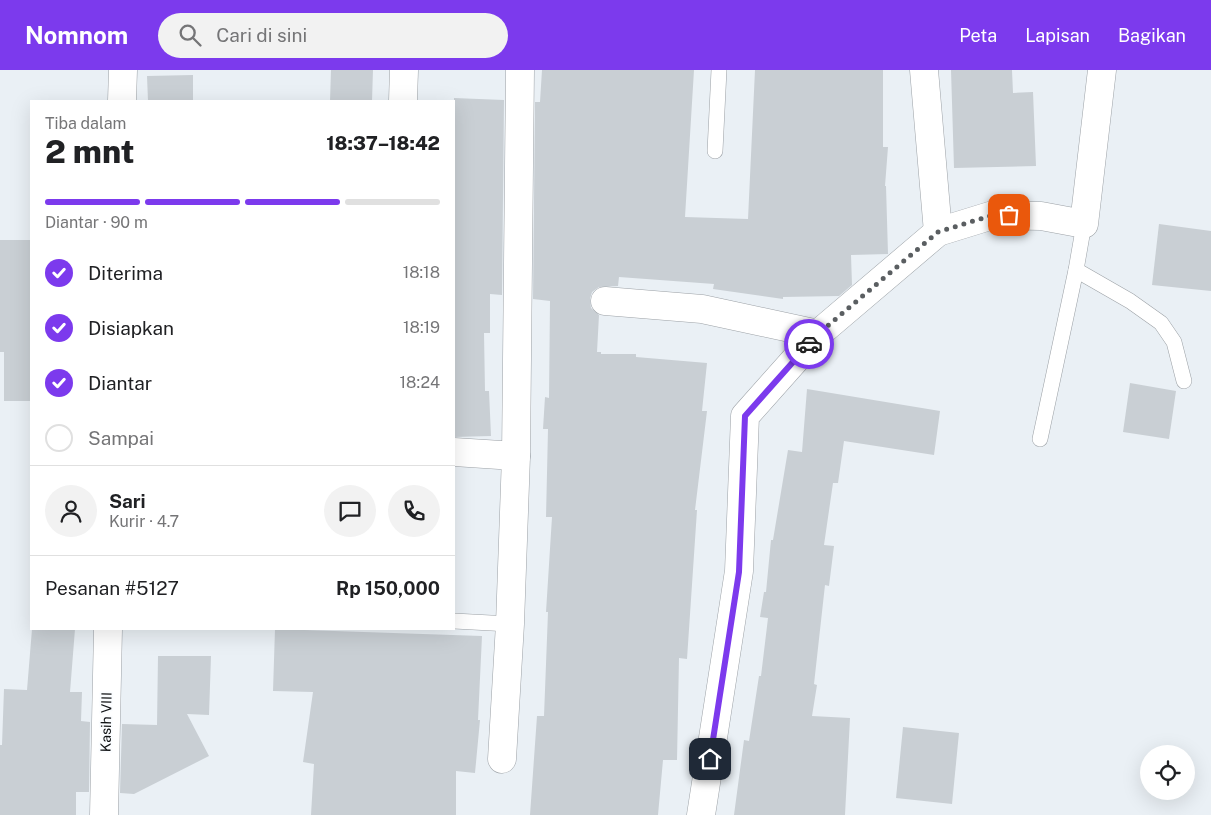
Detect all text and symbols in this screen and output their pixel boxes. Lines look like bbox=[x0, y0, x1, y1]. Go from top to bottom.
search box bbox=[158, 13, 508, 58]
text: Nomnom bbox=[25, 21, 128, 49]
icon: search bbox=[176, 21, 204, 49]
text: Cari di sini bbox=[216, 24, 307, 46]
text: Peta bbox=[959, 25, 997, 46]
text: Lapisan bbox=[1025, 25, 1090, 46]
text: Bagikan bbox=[1118, 25, 1186, 46]
text: Tiba dalam bbox=[45, 114, 126, 133]
text: 18:37–18:42 bbox=[326, 132, 440, 154]
text: 2 mnt bbox=[45, 133, 134, 170]
pin bbox=[988, 194, 1030, 236]
icon: bag bbox=[995, 201, 1023, 229]
text: Diantar · 90 m bbox=[45, 213, 148, 232]
icon: check bbox=[45, 259, 73, 287]
text: Diterima bbox=[88, 262, 163, 284]
text: 18:18 bbox=[403, 263, 440, 282]
icon: check bbox=[45, 314, 73, 342]
text: Disiapkan bbox=[88, 317, 174, 339]
text: 18:19 bbox=[403, 318, 440, 337]
courier bbox=[784, 319, 834, 369]
icon: car bbox=[795, 330, 823, 358]
icon: check bbox=[45, 369, 73, 397]
text: Diantar bbox=[88, 372, 152, 394]
text: 18:24 bbox=[400, 373, 440, 392]
text: Sampai bbox=[88, 427, 154, 449]
button: person bbox=[45, 485, 97, 537]
button: chat bbox=[324, 485, 376, 537]
button: phone bbox=[388, 485, 440, 537]
text: Sari bbox=[109, 490, 146, 512]
text: Kurir · 4.7 bbox=[109, 512, 179, 531]
text: Pesanan #5127 bbox=[45, 577, 179, 599]
text: Rp 150,000 bbox=[336, 577, 440, 599]
street label: Kasih VIII bbox=[97, 692, 115, 752]
pin bbox=[689, 738, 731, 780]
icon: home bbox=[696, 745, 724, 773]
map controls bbox=[1140, 745, 1195, 800]
button: locate bbox=[1140, 745, 1195, 800]

